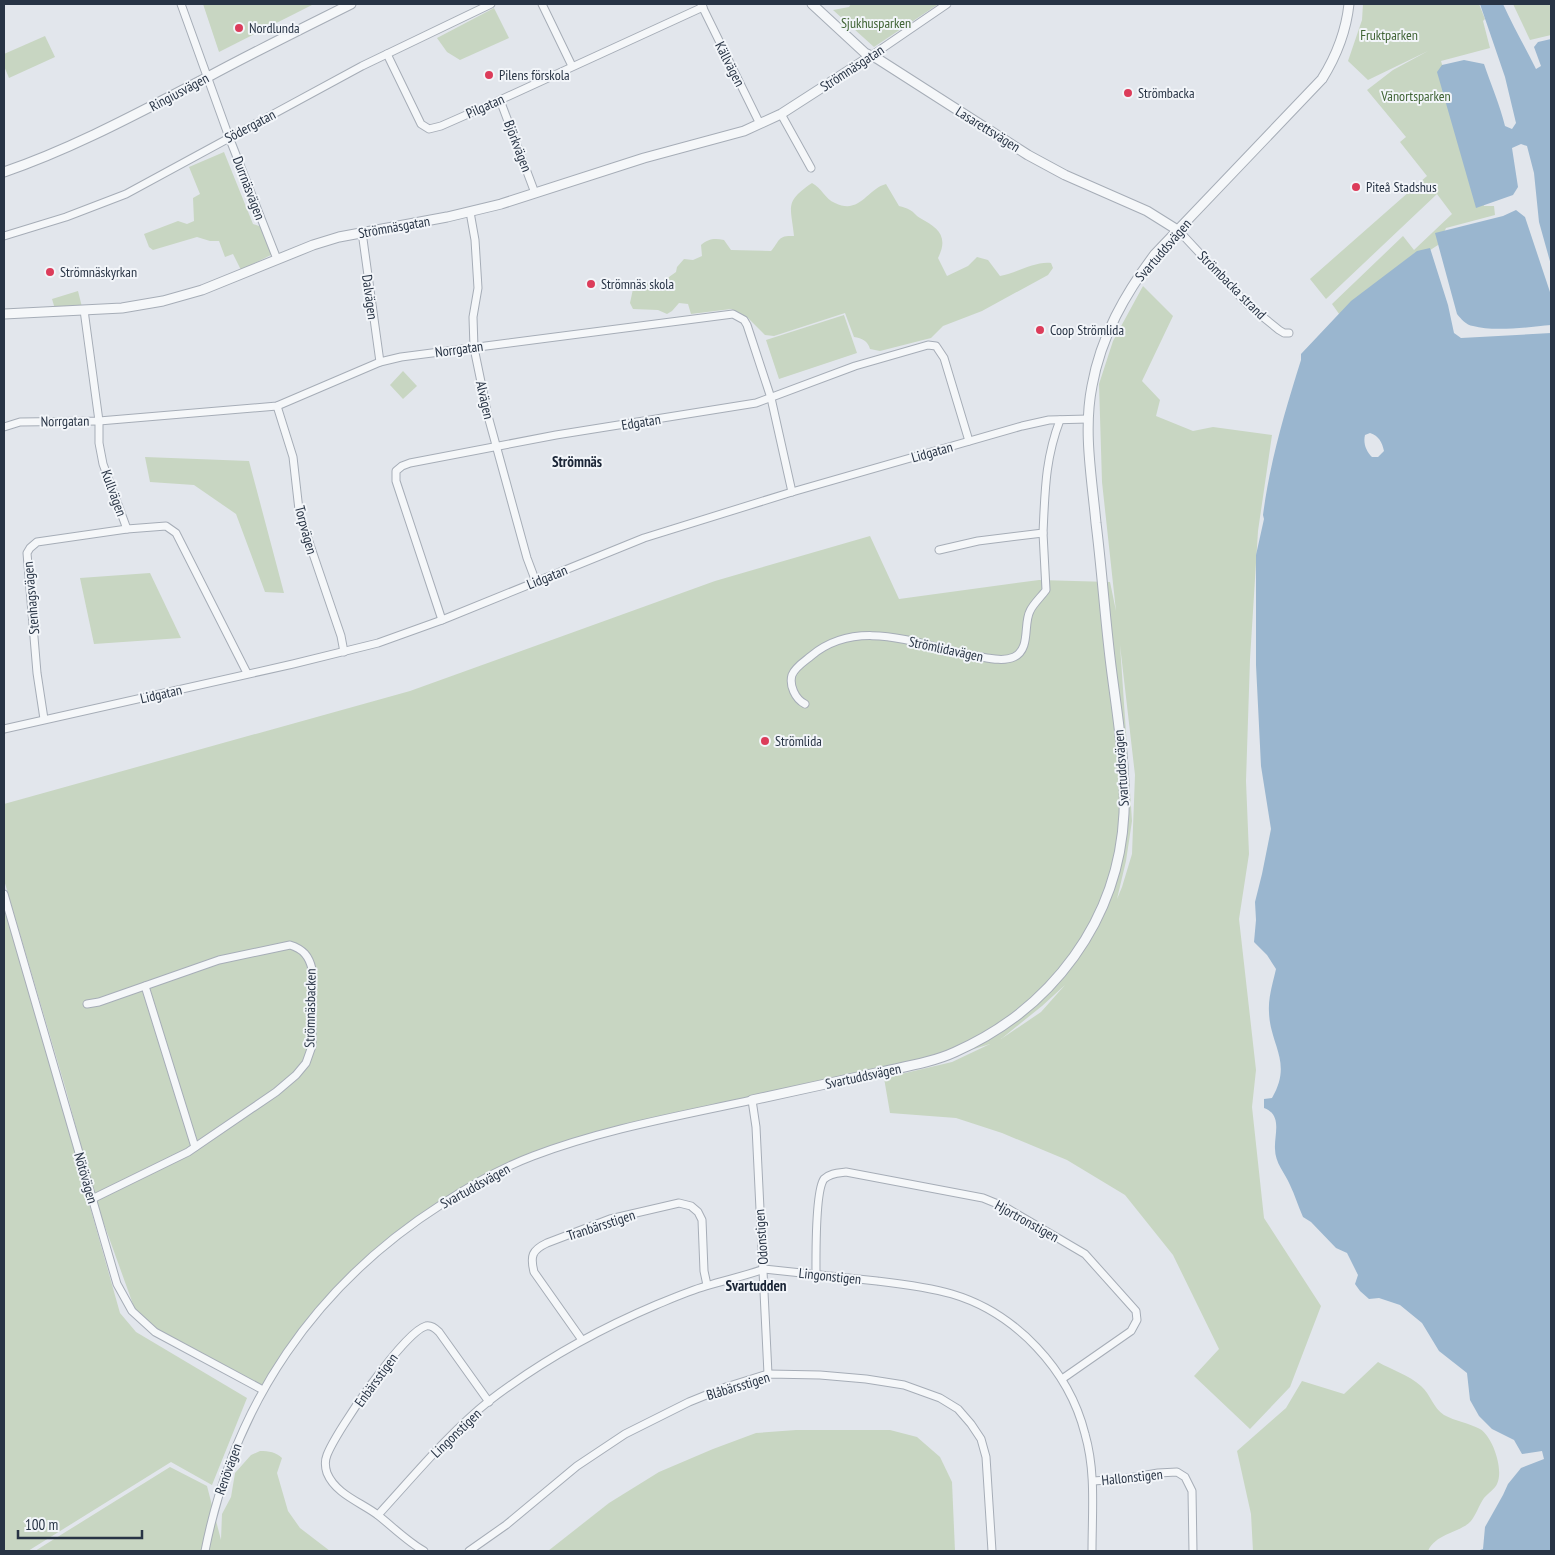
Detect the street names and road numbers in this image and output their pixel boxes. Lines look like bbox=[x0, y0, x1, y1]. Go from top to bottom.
street label: Källvägen bbox=[711, 39, 749, 89]
street label: Strömnäsgatan bbox=[817, 41, 887, 95]
street label: Ringiusvägen bbox=[146, 69, 212, 115]
street label: Pilgatan bbox=[463, 90, 507, 122]
street label: Lasarettsvägen bbox=[952, 102, 1024, 156]
street label: Södergatan bbox=[222, 105, 278, 147]
street label: Björkvägen bbox=[500, 118, 536, 174]
street label: Durrnäsvägen bbox=[229, 154, 269, 222]
street label: Strömnäsgatan bbox=[357, 212, 431, 242]
street label: Svartuddsvägen bbox=[1131, 215, 1195, 285]
street label: Strömbacka strand bbox=[1194, 247, 1270, 323]
street label: Dalvägen bbox=[358, 273, 382, 321]
street label: Norrgatan bbox=[434, 337, 484, 361]
street label: Alvägen bbox=[472, 379, 498, 421]
street label: Edgatan bbox=[620, 410, 662, 434]
street label: Norrgatan bbox=[41, 412, 89, 430]
street label: Lidgatan bbox=[909, 438, 955, 466]
street label: Kullvägen bbox=[97, 467, 131, 519]
street label: Torpvägen bbox=[291, 504, 321, 556]
street label: Stenhagsvägen bbox=[19, 561, 43, 635]
street label: Lidgatan bbox=[524, 561, 570, 593]
street label: Strömlidavägen bbox=[907, 632, 985, 666]
street label: Lidgatan bbox=[138, 680, 184, 708]
street label: Svartuddsvägen bbox=[1109, 729, 1133, 807]
street label: Strömnäsbacken bbox=[300, 968, 320, 1048]
street label: Svartuddsvägen bbox=[823, 1059, 903, 1093]
street label: Nötövägen bbox=[70, 1150, 102, 1206]
street label: Svartuddsvägen bbox=[437, 1159, 513, 1213]
street label: Hjortronstigen bbox=[992, 1196, 1062, 1246]
street label: Tranbärsstigen bbox=[565, 1206, 637, 1244]
street label: Odonstigen bbox=[750, 1209, 772, 1265]
street label: Lingonstigen bbox=[798, 1264, 862, 1288]
street label: Enbärsstigen bbox=[350, 1350, 402, 1410]
street label: Blåbärsstigen bbox=[704, 1368, 772, 1404]
street label: Lingonstigen bbox=[427, 1405, 485, 1461]
street label: Renövägen bbox=[210, 1441, 246, 1497]
street label: Hallonstigen bbox=[1101, 1465, 1163, 1489]

